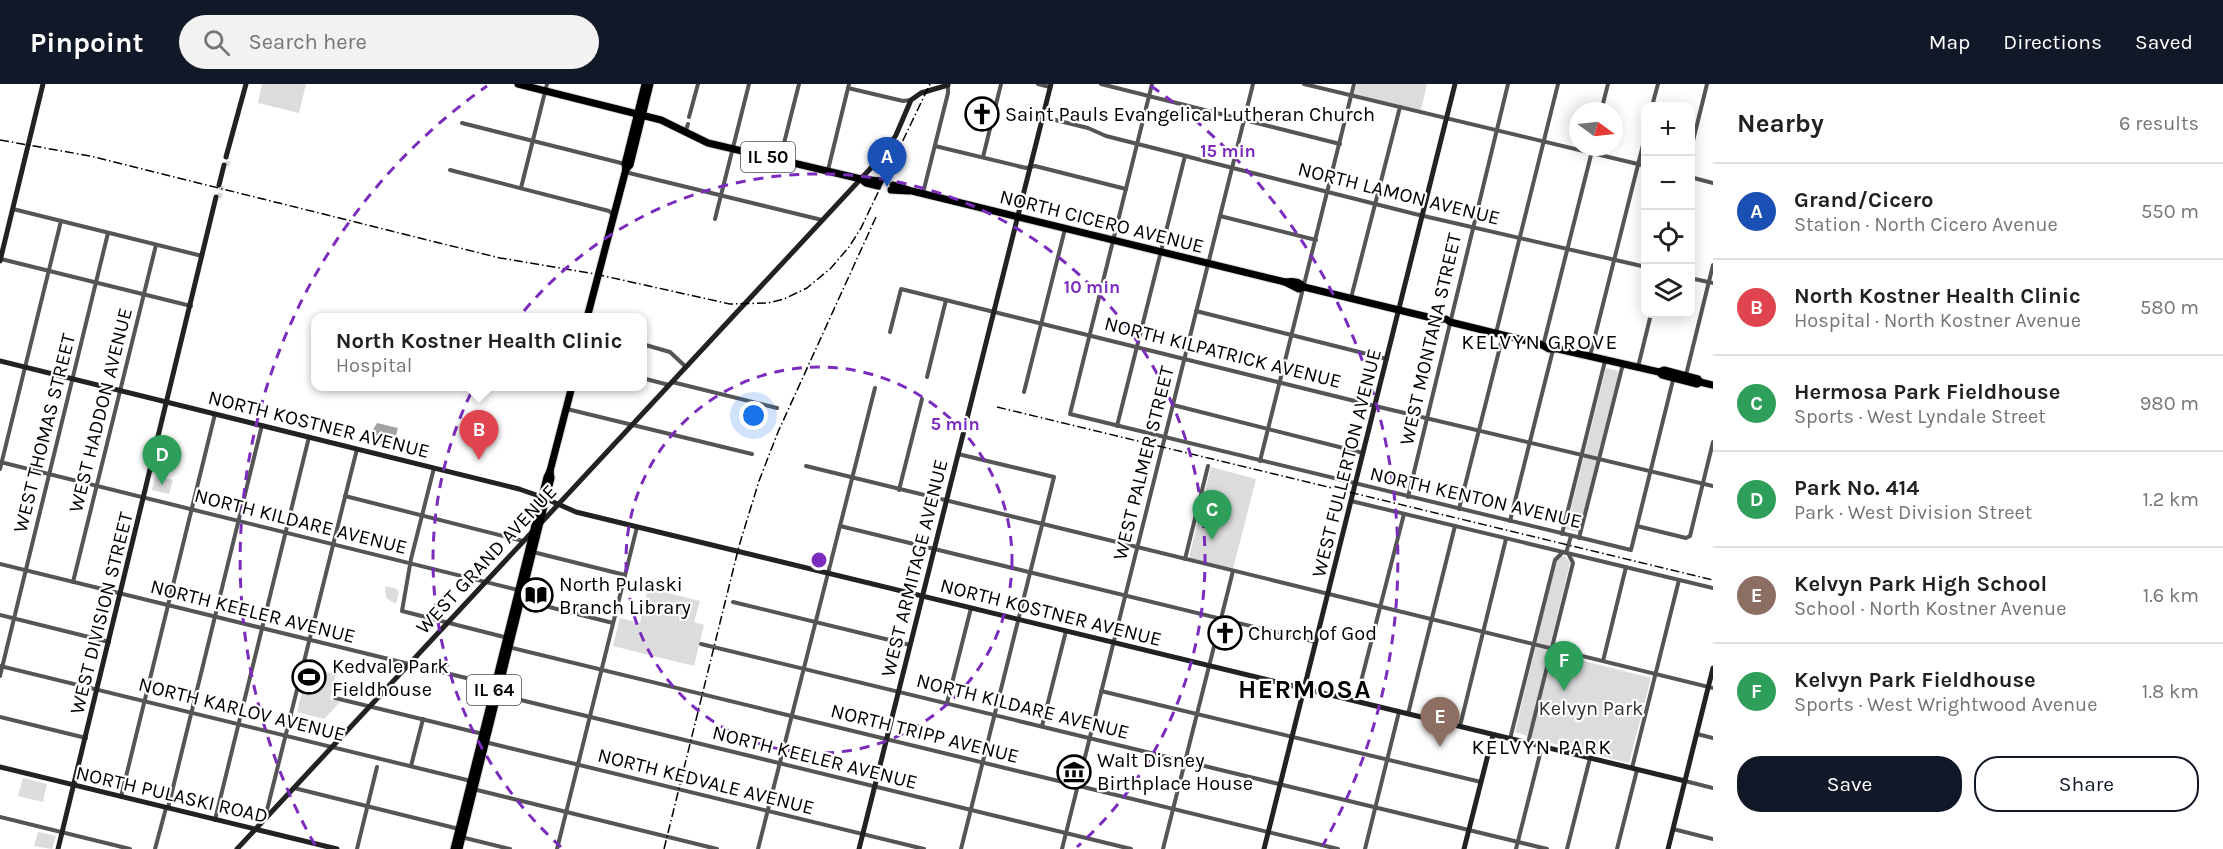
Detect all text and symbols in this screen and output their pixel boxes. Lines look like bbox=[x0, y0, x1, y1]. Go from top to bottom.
search box bbox=[179, 15, 599, 69]
text: Pinpoint bbox=[30, 26, 143, 59]
icon: search bbox=[200, 26, 233, 59]
text: Search here bbox=[248, 29, 367, 55]
text: Map bbox=[1929, 30, 1970, 54]
text: Directions bbox=[2003, 30, 2102, 54]
text: Saved bbox=[2135, 30, 2193, 54]
church icon: Saint Pauls Evangelical Lutheran Church bbox=[964, 96, 1000, 132]
north arrow bbox=[1569, 102, 1623, 156]
map controls bbox=[1641, 102, 1695, 318]
button: + bbox=[1641, 102, 1695, 156]
place label: Saint Pauls Evangelical Lutheran Church bbox=[1005, 103, 1375, 126]
text: Nearby bbox=[1737, 108, 1824, 139]
text: 6 results bbox=[2119, 112, 2199, 135]
pin: A bbox=[868, 138, 906, 187]
text: 15 min bbox=[1200, 140, 1256, 162]
road number: IL 50 bbox=[741, 142, 795, 172]
button: − bbox=[1641, 156, 1695, 210]
street label: NORTH LAMON AVENUE bbox=[1295, 157, 1502, 230]
street label: NORTH CICERO AVENUE bbox=[997, 185, 1206, 258]
text: Grand/Cicero bbox=[1794, 187, 1934, 213]
text: A bbox=[1750, 200, 1763, 223]
text: 550 m bbox=[2141, 200, 2199, 223]
button: locate bbox=[1641, 210, 1695, 264]
text: Station · North Cicero Avenue bbox=[1794, 213, 2058, 236]
street label: WEST MONTANA STREET bbox=[1395, 231, 1466, 447]
button: layers bbox=[1641, 264, 1695, 318]
text: 10 min bbox=[1064, 276, 1120, 298]
text: North Kostner Health Clinic bbox=[1794, 283, 2081, 309]
text: B bbox=[1750, 296, 1763, 319]
text: 580 m bbox=[2140, 296, 2199, 319]
street label: WEST HADDON AVENUE bbox=[64, 305, 137, 515]
text: Hospital · North Kostner Avenue bbox=[1794, 309, 2081, 332]
street label: NORTH KILPATRICK AVENUE bbox=[1102, 312, 1344, 393]
popup bbox=[311, 313, 647, 391]
text: North Kostner Health Clinic bbox=[336, 328, 622, 354]
district label: KELVYN GROVE bbox=[1461, 330, 1619, 354]
street label: WEST THOMAS STREET bbox=[9, 331, 80, 535]
street label: WEST FULLERTON AVENUE bbox=[1307, 347, 1386, 580]
text: Hospital bbox=[336, 354, 412, 377]
street label: WEST PALMER STREET bbox=[1108, 364, 1179, 563]
text: Hermosa Park Fieldhouse bbox=[1794, 379, 2060, 405]
street label: NORTH KOSTNER AVENUE bbox=[206, 386, 432, 463]
text: C bbox=[1750, 392, 1763, 415]
text: 980 m bbox=[2140, 392, 2199, 415]
your location bbox=[739, 401, 768, 430]
text: Sports · West Lyndale Street bbox=[1794, 405, 2046, 428]
pin: B bbox=[460, 410, 498, 460]
text: 5 min bbox=[930, 413, 980, 435]
pin: D bbox=[142, 436, 182, 485]
street label: WEST ARMITAGE AVENUE bbox=[876, 457, 953, 679]
street label: NORTH KENTON AVENUE bbox=[1368, 462, 1584, 533]
text: Park No. 414 bbox=[1794, 475, 1919, 501]
street label: WEST GRAND AVENUE bbox=[411, 480, 561, 639]
street label: NORTH KILDARE AVENUE bbox=[192, 484, 410, 559]
text: D bbox=[1750, 488, 1763, 511]
text: 1.2 km bbox=[2143, 488, 2199, 511]
pin: C bbox=[1192, 490, 1232, 540]
text: Park · West Division Street bbox=[1794, 501, 2032, 524]
street label: WEST DIVISION STREET bbox=[65, 510, 138, 717]
centre of rings bbox=[809, 550, 829, 570]
text: Kelvyn Park High School bbox=[1794, 571, 2047, 597]
place label: North Pulaski Branch Library bbox=[559, 573, 691, 619]
street label: NORTH KOSTNER AVENUE bbox=[938, 574, 1164, 651]
street label: NORTH KEELER AVENUE bbox=[148, 575, 358, 648]
library icon: North Pulaski Branch Library bbox=[518, 577, 554, 613]
text: E bbox=[1751, 584, 1762, 607]
text: 1.6 km bbox=[2143, 584, 2199, 607]
text: School · North Kostner Avenue bbox=[1794, 597, 2066, 620]
church icon: Church of God bbox=[1207, 615, 1243, 651]
place label: Church of God bbox=[1248, 622, 1377, 645]
pin: F bbox=[1544, 642, 1584, 691]
place label: Kedvale Park Fieldhouse bbox=[332, 655, 449, 701]
sports icon: Kedvale Park Fieldhouse bbox=[291, 659, 327, 695]
text: Kelvyn Park Fieldhouse bbox=[1794, 667, 2036, 693]
street label: NORTH KILDARE AVENUE bbox=[914, 669, 1132, 744]
street label: NORTH KARLOV AVENUE bbox=[136, 673, 348, 746]
district label: HERMOSA bbox=[1238, 674, 1372, 705]
road number: IL 64 bbox=[467, 675, 521, 705]
text: F bbox=[1751, 680, 1762, 703]
text: 1.8 km bbox=[2142, 680, 2199, 703]
text: Sports · West Wrightwood Avenue bbox=[1794, 693, 2097, 716]
park label: Kelvyn Park bbox=[1539, 697, 1643, 720]
pin: E bbox=[1420, 698, 1460, 747]
street label: NORTH TRIPP AVENUE bbox=[828, 699, 1021, 768]
street label: NORTH KEELER AVENUE bbox=[710, 721, 920, 794]
district label: KELVYN PARK bbox=[1471, 735, 1613, 759]
street label: NORTH KEDVALE AVENUE bbox=[595, 743, 817, 820]
place label: Walt Disney Birthplace House bbox=[1097, 749, 1253, 795]
museum icon: Walt Disney Birthplace House bbox=[1056, 754, 1092, 790]
button: Save bbox=[1737, 756, 1962, 812]
button: Share bbox=[1974, 756, 2199, 812]
street label: NORTH PULASKI ROAD bbox=[74, 761, 270, 828]

